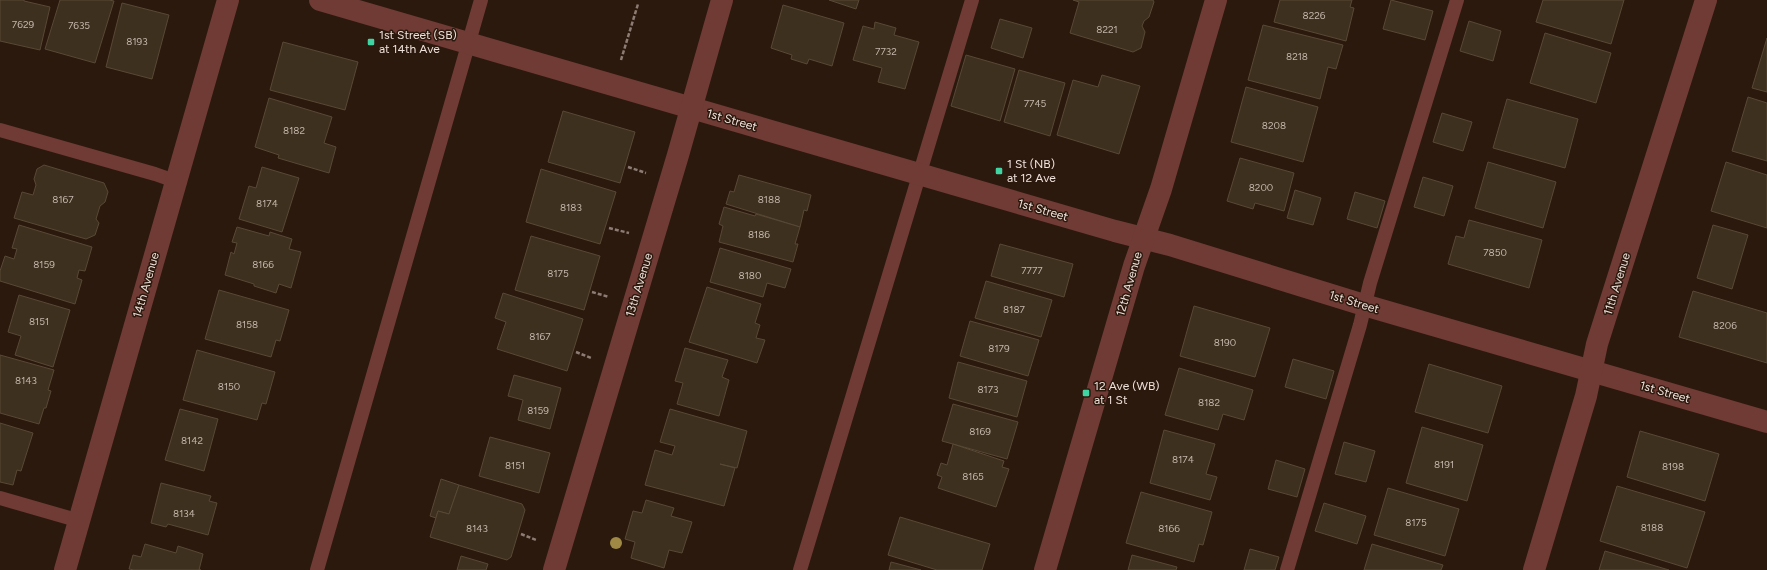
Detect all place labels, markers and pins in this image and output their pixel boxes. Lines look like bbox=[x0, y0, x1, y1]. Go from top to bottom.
place label: 1st Street (SB) at 14th Ave bbox=[379, 28, 457, 56]
marker: 1st Street (SB) at 14th Ave bbox=[366, 37, 376, 47]
place label: 1 St (NB) at 12 Ave bbox=[1007, 157, 1056, 185]
marker: 1 St (NB) at 12 Ave bbox=[994, 166, 1004, 176]
place label: 12 Ave (WB) at 1 St bbox=[1094, 379, 1160, 407]
marker: 12 Ave (WB) at 1 St bbox=[1081, 388, 1091, 398]

